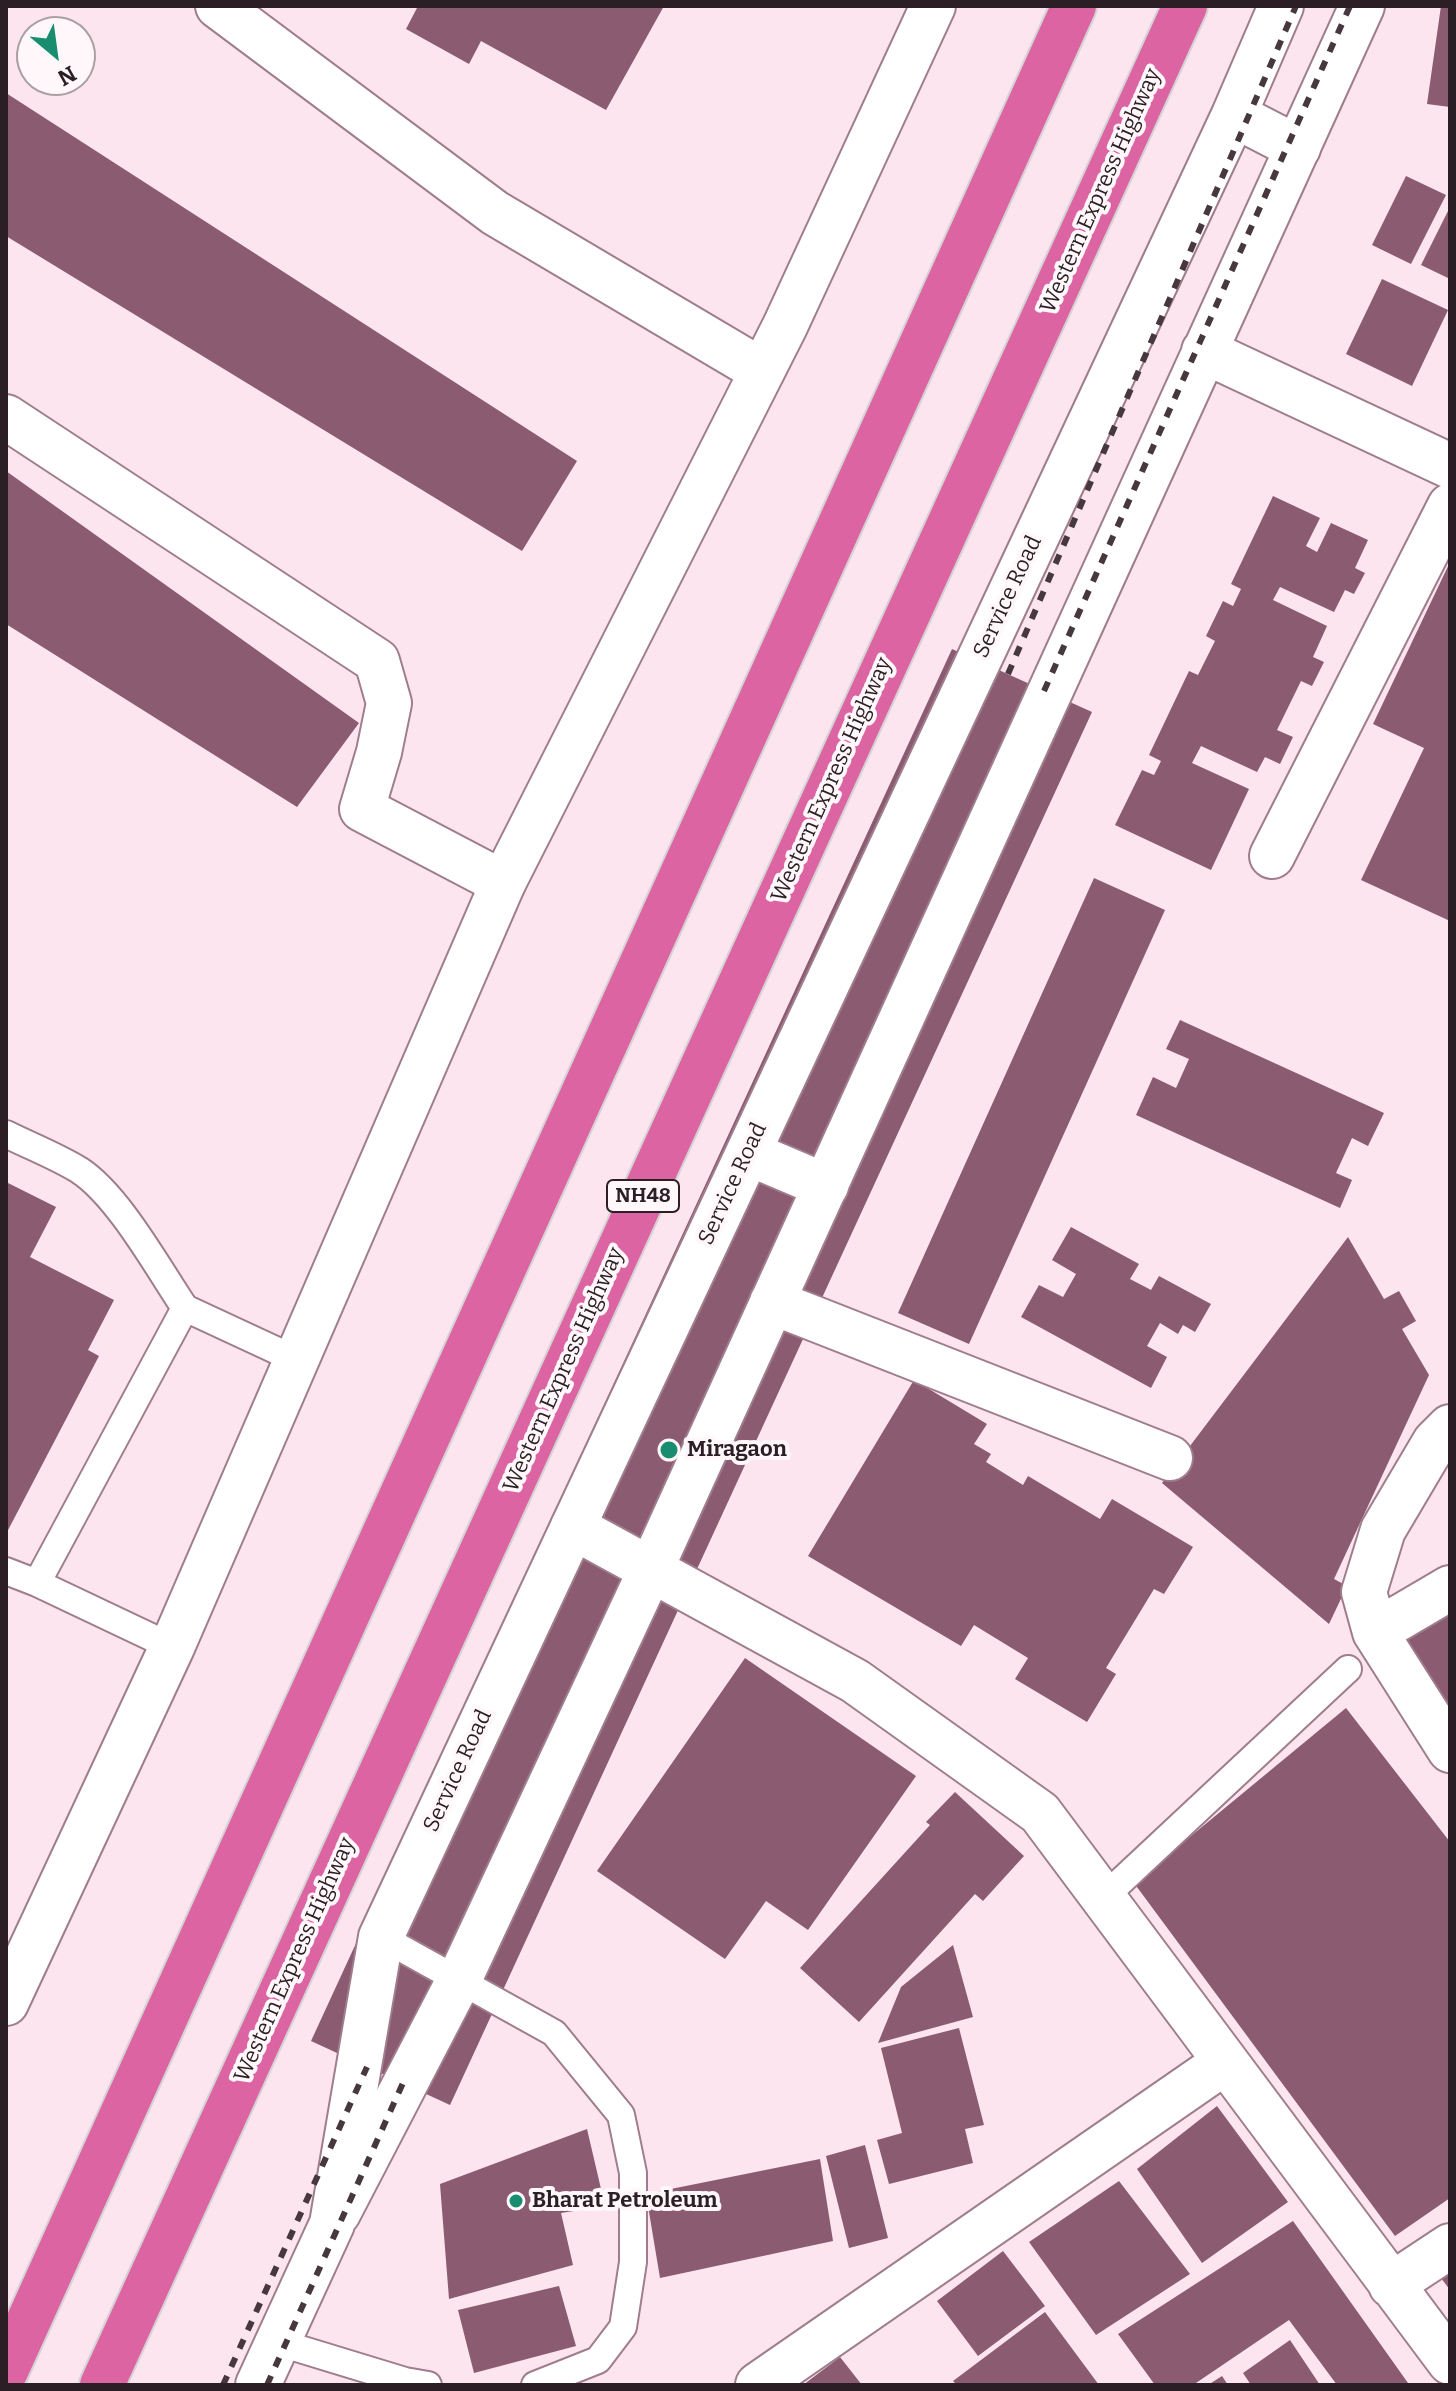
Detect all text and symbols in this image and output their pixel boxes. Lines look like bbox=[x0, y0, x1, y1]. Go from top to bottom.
north arrow bbox=[16, 16, 96, 96]
text: N bbox=[53, 60, 81, 92]
street label: Western Express Highway bbox=[1035, 65, 1167, 317]
street label: Service Road bbox=[968, 532, 1048, 662]
street label: Western Express Highway bbox=[766, 654, 898, 906]
street label: Service Road bbox=[693, 1119, 773, 1249]
road number: NH48 bbox=[607, 1180, 679, 1212]
street label: Western Express Highway bbox=[498, 1244, 630, 1496]
place label: Miragaon bbox=[687, 1437, 787, 1463]
marker: Miragaon bbox=[658, 1439, 680, 1461]
street label: Service Road bbox=[418, 1706, 498, 1836]
street label: Western Express Highway bbox=[229, 1834, 361, 2086]
place label: Bharat Petroleum bbox=[532, 2188, 718, 2214]
marker: Bharat Petroleum bbox=[507, 2192, 525, 2210]

